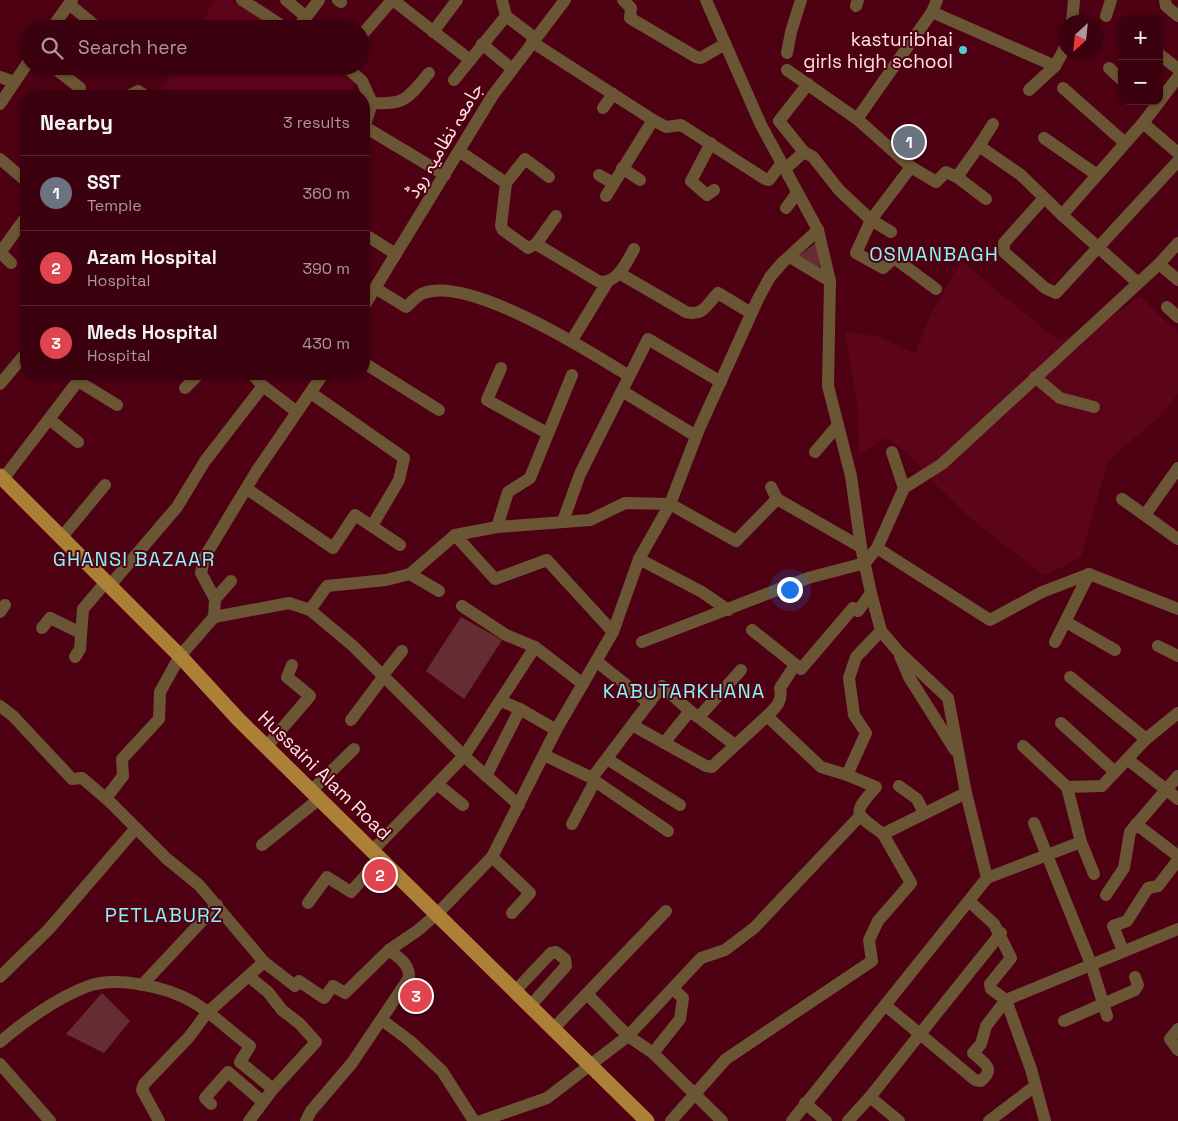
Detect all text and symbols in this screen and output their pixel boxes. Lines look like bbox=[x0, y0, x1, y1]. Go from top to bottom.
north arrow bbox=[1058, 15, 1103, 60]
map controls bbox=[1118, 15, 1163, 105]
button: + bbox=[1118, 15, 1163, 60]
search box bbox=[20, 20, 370, 75]
place label: kasturibhai girls high school bbox=[803, 27, 953, 74]
icon: search bbox=[38, 34, 66, 62]
text: Search here bbox=[78, 35, 188, 60]
marker: kasturibhai girls high school bbox=[957, 44, 969, 56]
button: − bbox=[1118, 60, 1163, 105]
street label: جامعہ نظامیہ روڈ bbox=[400, 78, 489, 203]
text: Nearby bbox=[40, 109, 113, 136]
text: 3 results bbox=[283, 112, 350, 133]
pin: 1 bbox=[893, 123, 925, 161]
text: SST bbox=[87, 170, 121, 195]
text: 1 bbox=[52, 183, 60, 204]
text: 360 m bbox=[302, 183, 350, 204]
text: Temple bbox=[87, 195, 142, 216]
district label: OSMANBAGH bbox=[869, 241, 999, 267]
text: Azam Hospital bbox=[87, 245, 217, 270]
text: 2 bbox=[51, 258, 61, 279]
text: 390 m bbox=[302, 258, 350, 279]
text: Hospital bbox=[87, 270, 150, 291]
text: Meds Hospital bbox=[87, 320, 218, 345]
text: 3 bbox=[51, 333, 61, 354]
text: 430 m bbox=[302, 333, 350, 354]
text: Hospital bbox=[87, 345, 150, 366]
district label: GHANSI BAZAAR bbox=[53, 546, 215, 572]
your location bbox=[777, 577, 803, 603]
district label: KABUTARKHANA bbox=[603, 678, 765, 704]
street label: Hussaini Alam Road bbox=[253, 705, 397, 845]
pin: 2 bbox=[364, 856, 396, 894]
district label: PETLABURZ bbox=[105, 902, 223, 928]
pin: 3 bbox=[400, 977, 432, 1015]

